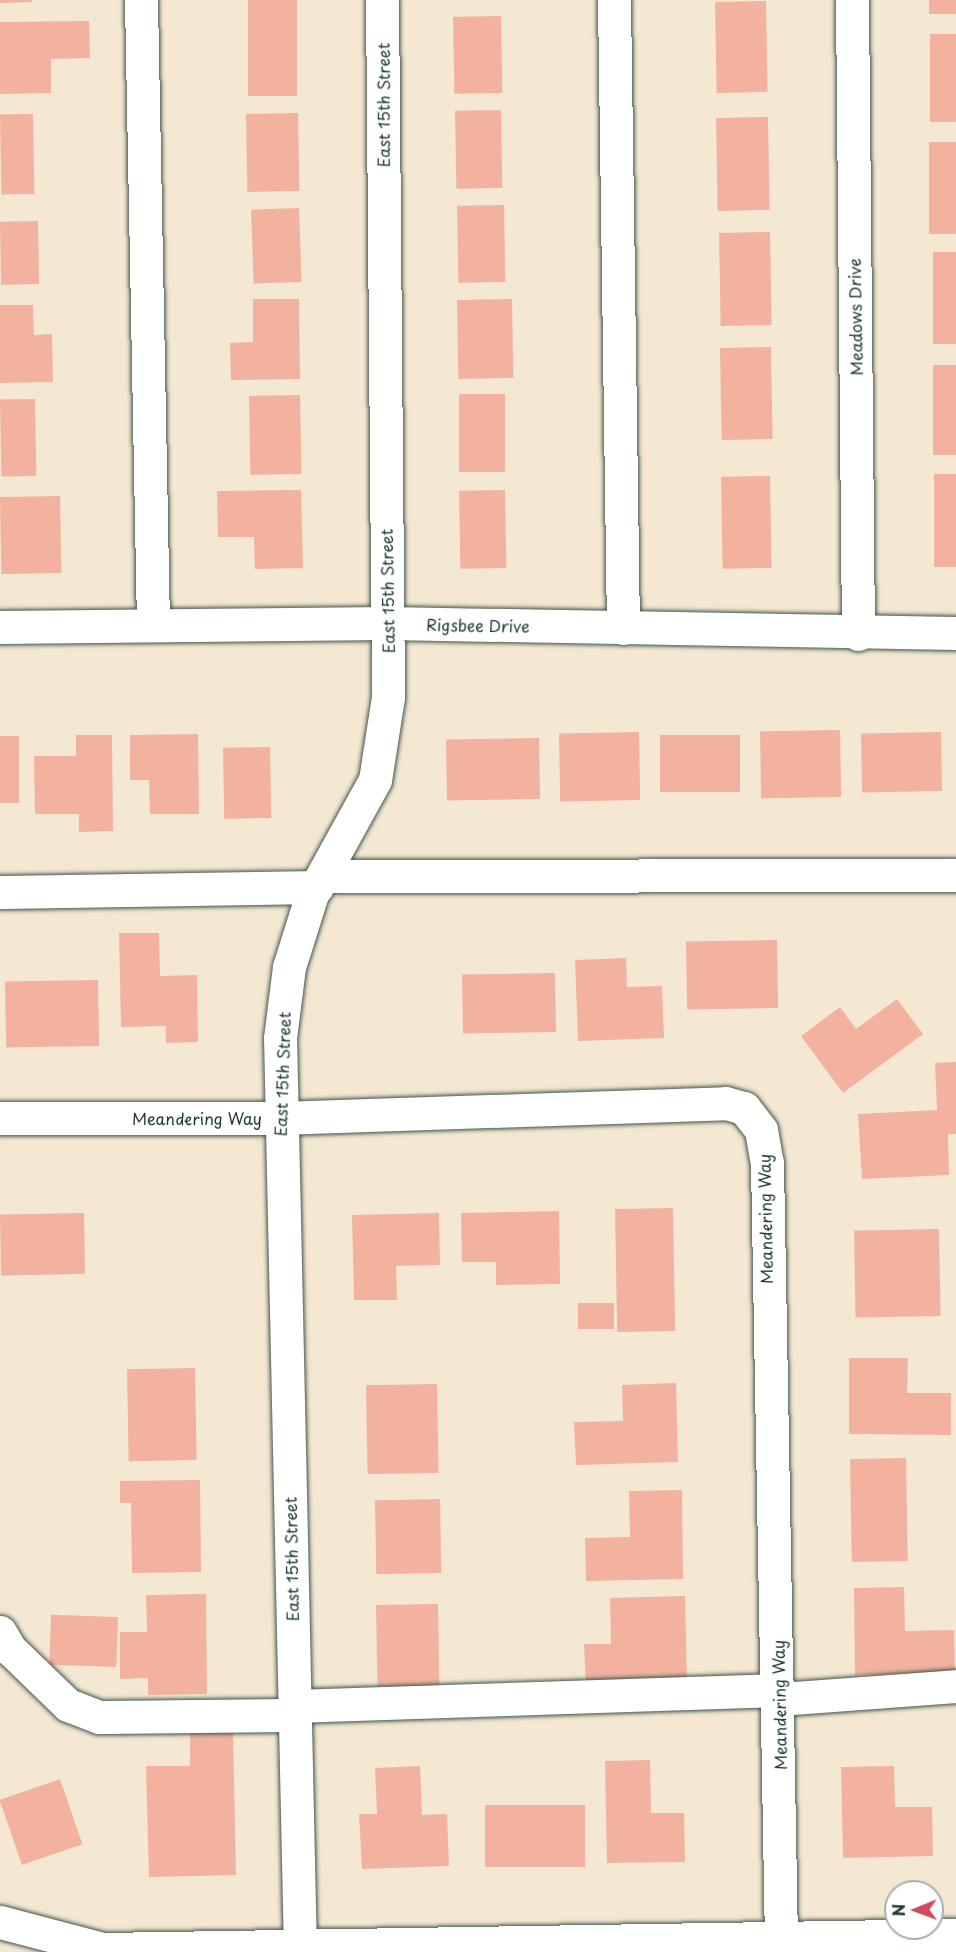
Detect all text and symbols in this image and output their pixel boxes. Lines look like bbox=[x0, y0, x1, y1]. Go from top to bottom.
street label: East 15th Street bbox=[373, 43, 393, 167]
street label: Meadows Drive bbox=[844, 258, 866, 376]
street label: East 15th Street bbox=[376, 529, 398, 653]
street label: Rigsbee Drive bbox=[425, 614, 531, 636]
street label: East 15th Street bbox=[270, 1012, 294, 1136]
street label: Meandering Way bbox=[132, 1108, 262, 1128]
street label: Meandering Way bbox=[754, 1154, 776, 1284]
street label: East 15th Street bbox=[280, 1497, 302, 1621]
street label: Meandering Way bbox=[768, 1640, 790, 1770]
north arrow bbox=[884, 1880, 944, 1940]
text: N bbox=[886, 1904, 910, 1917]

